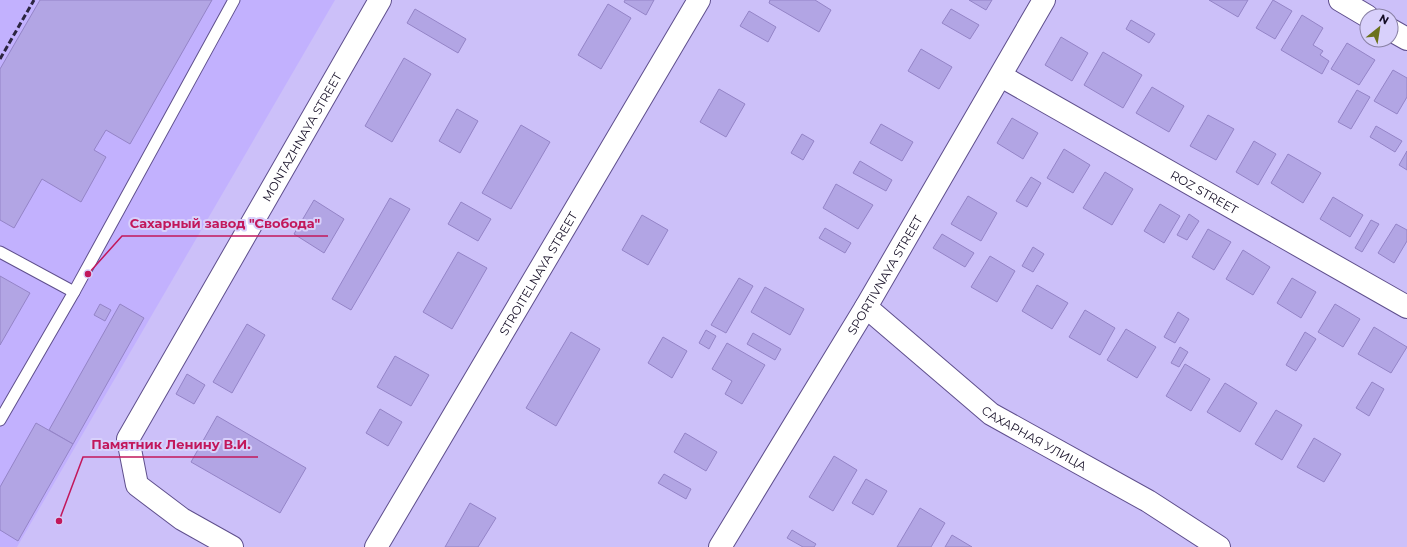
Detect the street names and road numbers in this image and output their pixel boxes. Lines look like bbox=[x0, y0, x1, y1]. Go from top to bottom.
street label: MONTAZHNAYA STREET bbox=[259, 70, 344, 204]
street label: ROZ STREET bbox=[1168, 167, 1241, 217]
street label: STROITELNAYA STREET bbox=[495, 209, 580, 338]
street label: SPORTIVNAYA STREET bbox=[844, 212, 925, 337]
street label: САХАРНАЯ УЛИЦА bbox=[979, 402, 1090, 473]

